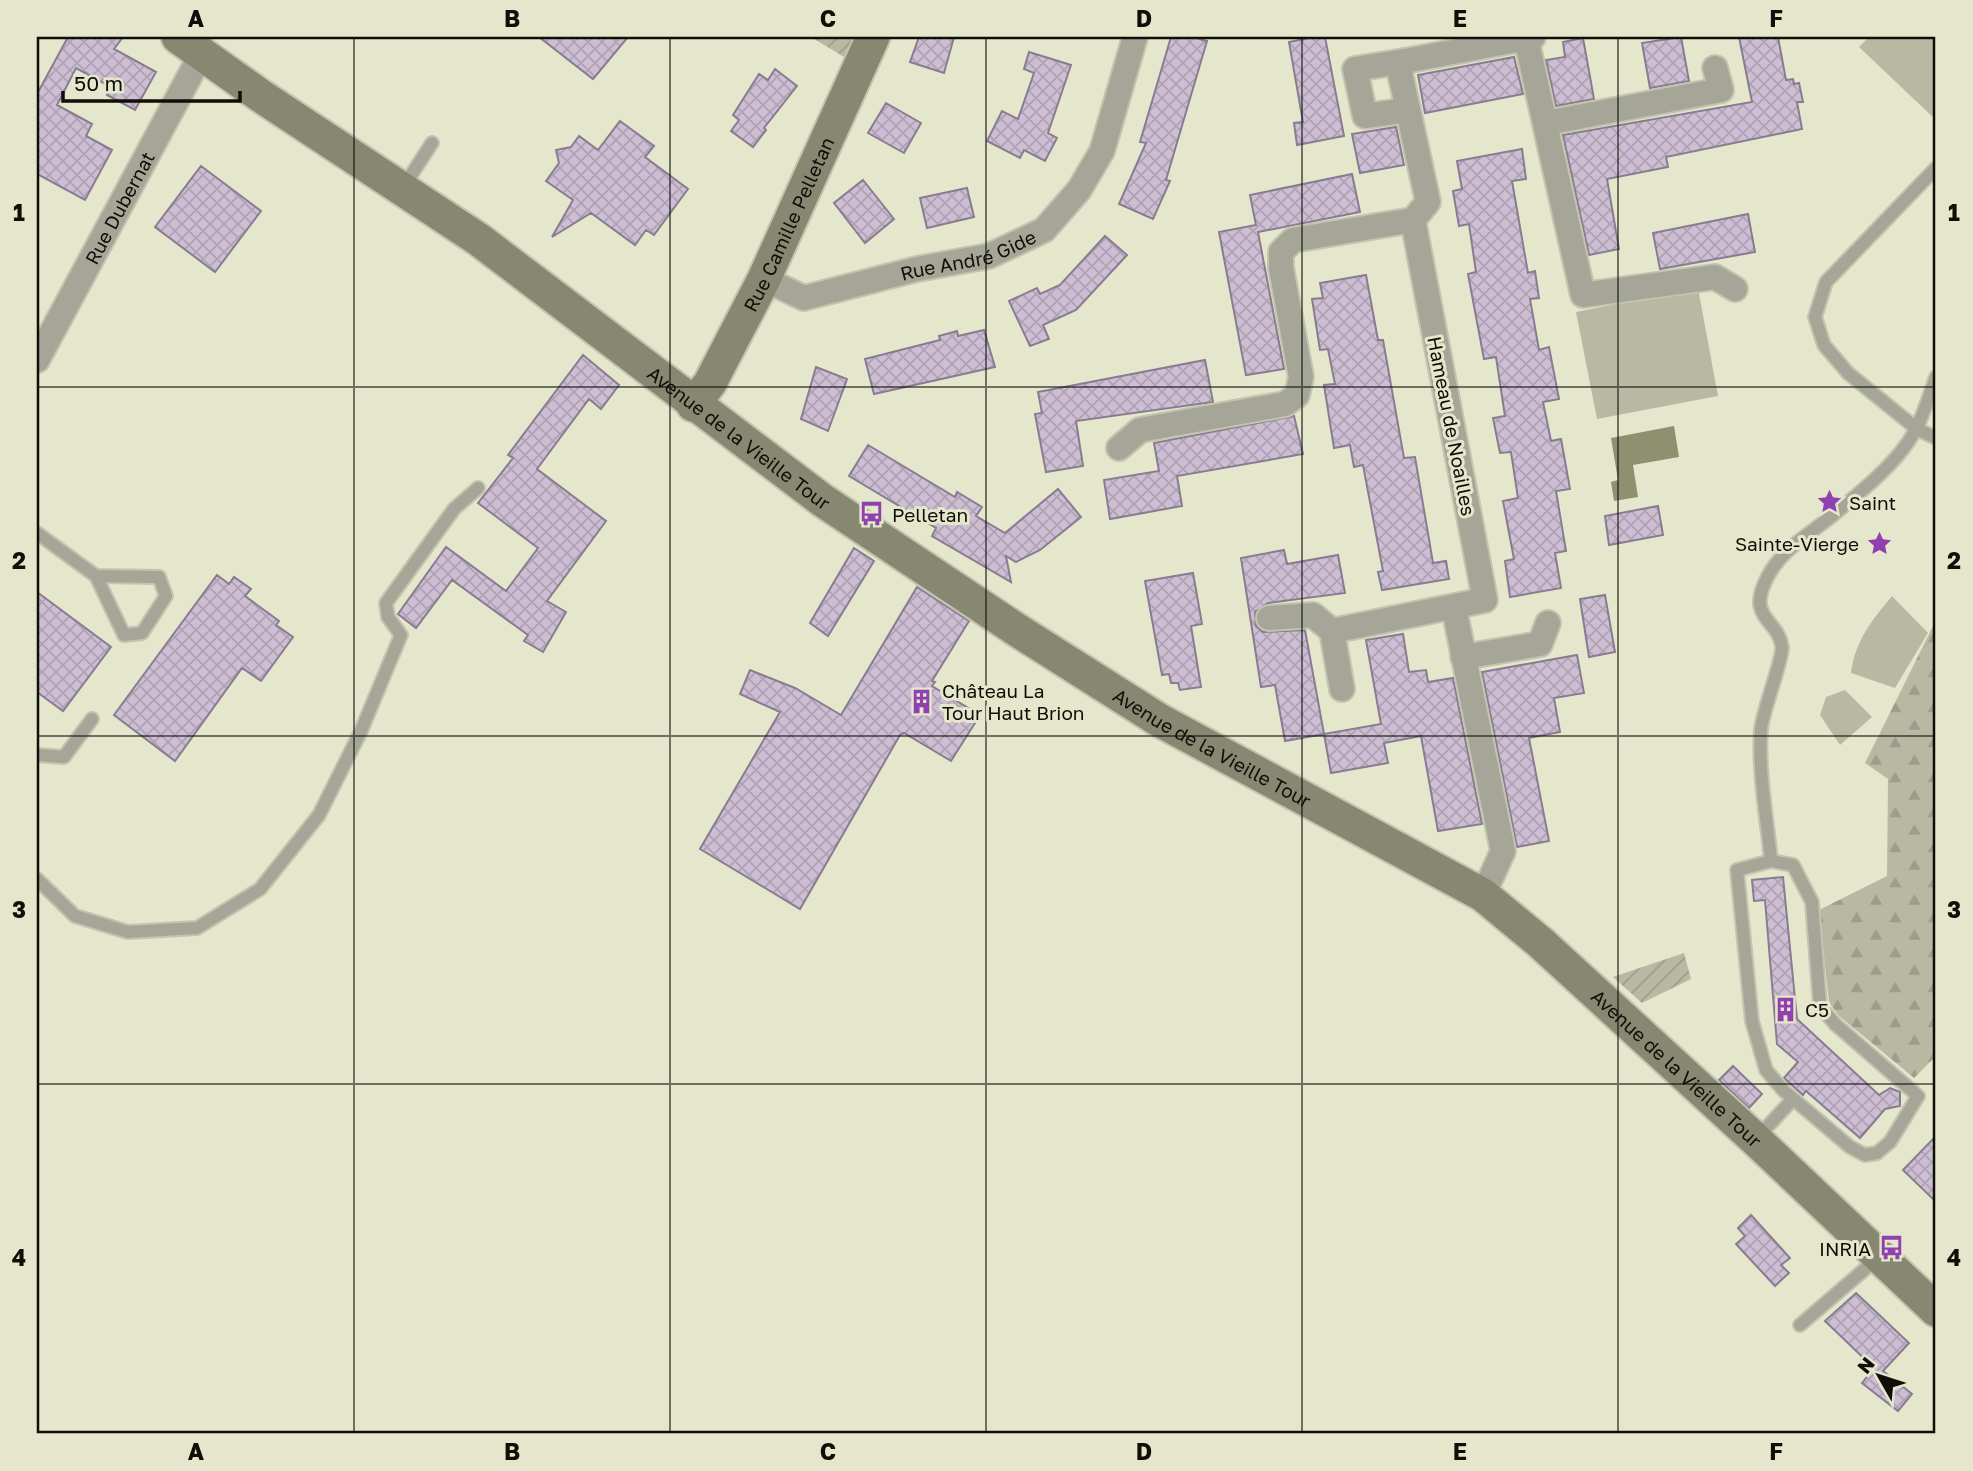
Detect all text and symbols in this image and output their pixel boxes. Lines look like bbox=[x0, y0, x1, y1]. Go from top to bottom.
text: A bbox=[188, 4, 205, 32]
text: B bbox=[504, 4, 520, 32]
text: C bbox=[820, 4, 836, 32]
text: D bbox=[1136, 4, 1152, 32]
text: E bbox=[1453, 4, 1467, 32]
text: F bbox=[1769, 4, 1783, 32]
scale bar bbox=[63, 60, 240, 104]
text: 50 m bbox=[74, 70, 123, 96]
street label: Rue Camille Pelletan bbox=[738, 133, 838, 315]
street label: Rue Dubernat bbox=[79, 147, 159, 268]
text: 1 bbox=[13, 198, 25, 226]
text: 1 bbox=[1948, 198, 1960, 226]
street label: Rue André Gide bbox=[898, 224, 1039, 284]
street label: Hameau de Noailles bbox=[1423, 334, 1481, 518]
street label: Avenue de la Vieille Tour bbox=[644, 361, 836, 514]
place icon: Saint bbox=[1815, 488, 1843, 516]
place label: Saint bbox=[1849, 491, 1896, 514]
bus stop icon: Pelletan bbox=[858, 500, 886, 528]
place label: Pelletan bbox=[892, 503, 968, 526]
place icon: Sainte-Vierge bbox=[1865, 529, 1893, 557]
place label: Sainte-Vierge bbox=[1735, 532, 1859, 555]
text: 2 bbox=[12, 546, 26, 574]
text: 2 bbox=[1947, 546, 1961, 574]
place label: Château La Tour Haut Brion bbox=[942, 679, 1084, 724]
street label: Avenue de la Vieille Tour bbox=[1109, 683, 1316, 812]
building icon: Château La Tour Haut Brion bbox=[908, 687, 936, 715]
text: 3 bbox=[12, 895, 26, 923]
text: 3 bbox=[1947, 895, 1961, 923]
street label: Avenue de la Vieille Tour bbox=[1587, 984, 1768, 1152]
building icon: C5 bbox=[1771, 995, 1799, 1023]
place label: C5 bbox=[1805, 998, 1829, 1021]
bus stop icon: INRIA bbox=[1877, 1234, 1905, 1262]
place label: INRIA bbox=[1819, 1237, 1871, 1260]
text: 4 bbox=[12, 1243, 26, 1271]
text: 4 bbox=[1947, 1243, 1961, 1271]
north arrow bbox=[1843, 1342, 1913, 1412]
text: N bbox=[1852, 1352, 1879, 1378]
text: A bbox=[188, 1437, 205, 1465]
text: B bbox=[504, 1437, 520, 1465]
text: C bbox=[820, 1437, 836, 1465]
text: D bbox=[1136, 1437, 1152, 1465]
text: E bbox=[1453, 1437, 1467, 1465]
text: F bbox=[1769, 1437, 1783, 1465]

